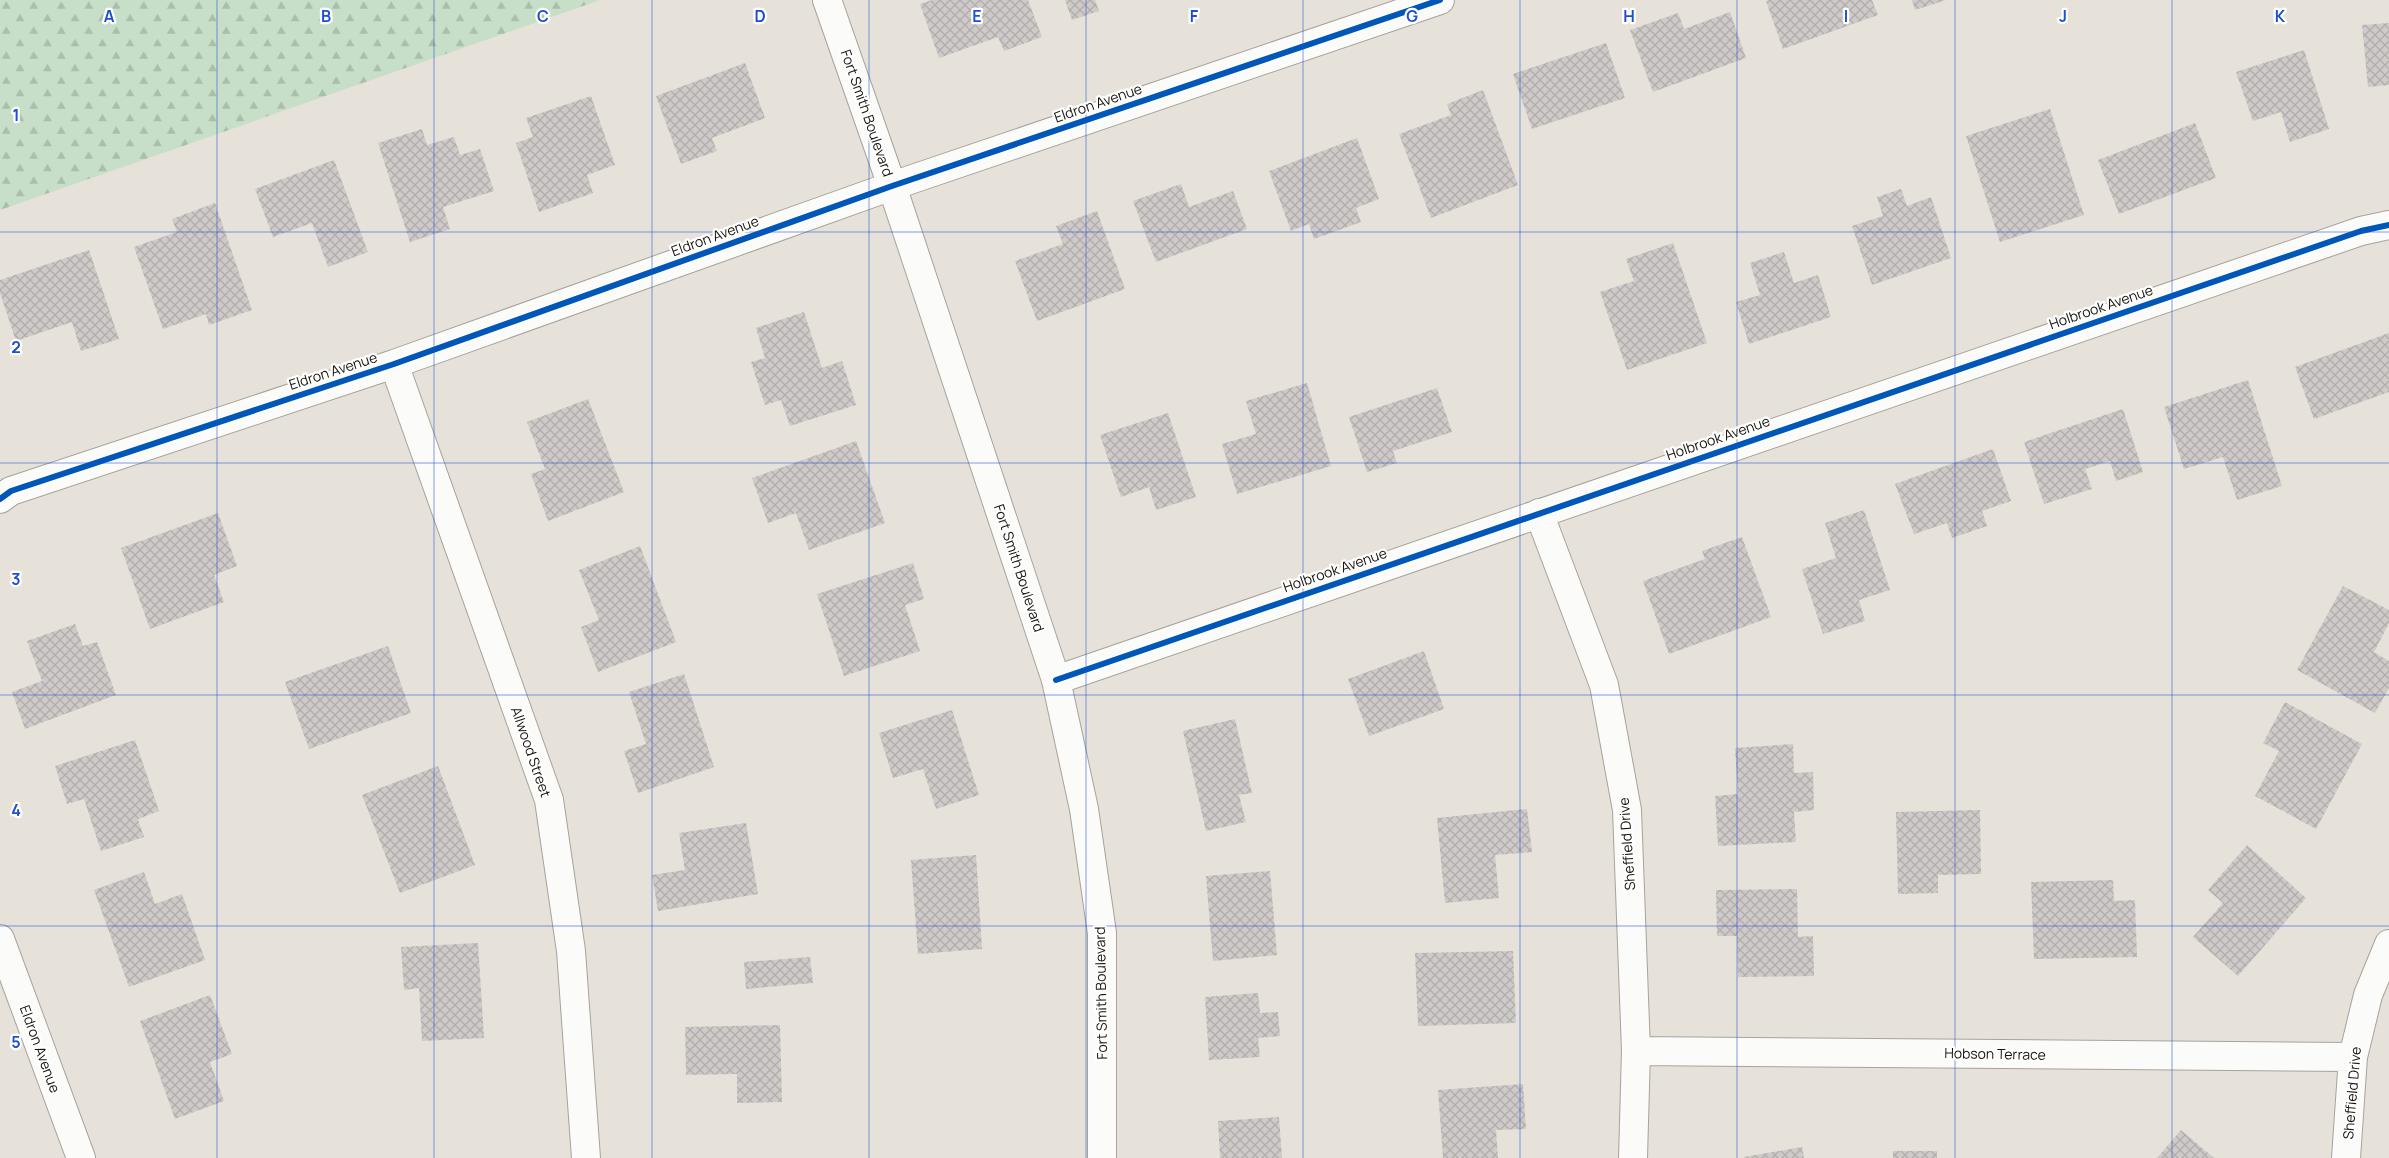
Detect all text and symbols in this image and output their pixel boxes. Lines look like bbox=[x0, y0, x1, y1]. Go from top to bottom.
text: A bbox=[104, 5, 115, 27]
text: B bbox=[321, 5, 331, 27]
text: C bbox=[537, 5, 549, 27]
text: D bbox=[754, 5, 766, 27]
text: E bbox=[972, 5, 982, 27]
text: F bbox=[1190, 5, 1199, 27]
text: G bbox=[1406, 5, 1418, 27]
text: H bbox=[1623, 5, 1635, 27]
text: I bbox=[1844, 5, 1848, 27]
text: J bbox=[2059, 5, 2067, 27]
text: K bbox=[2275, 5, 2286, 27]
street label: Fort Smith Boulevard bbox=[837, 47, 898, 179]
street label: Eldron Avenue bbox=[1051, 79, 1144, 126]
text: 1 bbox=[12, 104, 20, 126]
street label: Eldron Avenue bbox=[668, 211, 761, 260]
street label: Holbrook Avenue bbox=[2046, 280, 2155, 333]
text: 2 bbox=[11, 336, 21, 358]
street label: Eldron Avenue bbox=[286, 347, 379, 394]
street label: Holbrook Avenue bbox=[1663, 411, 1772, 464]
street label: Fort Smith Boulevard bbox=[990, 502, 1049, 634]
street label: Holbrook Avenue bbox=[1280, 543, 1389, 596]
text: 3 bbox=[11, 568, 21, 590]
street label: Allwood Street bbox=[507, 704, 556, 800]
street label: Sheffield Drive bbox=[1614, 797, 1639, 891]
text: 4 bbox=[11, 799, 21, 821]
street label: Fort Smith Boulevard bbox=[1090, 926, 1111, 1060]
street label: Eldron Avenue bbox=[16, 1002, 65, 1095]
text: 5 bbox=[11, 1031, 21, 1053]
street label: Hobson Terrace bbox=[1944, 1043, 2046, 1064]
street label: Sheffield Drive bbox=[2338, 1046, 2365, 1140]

